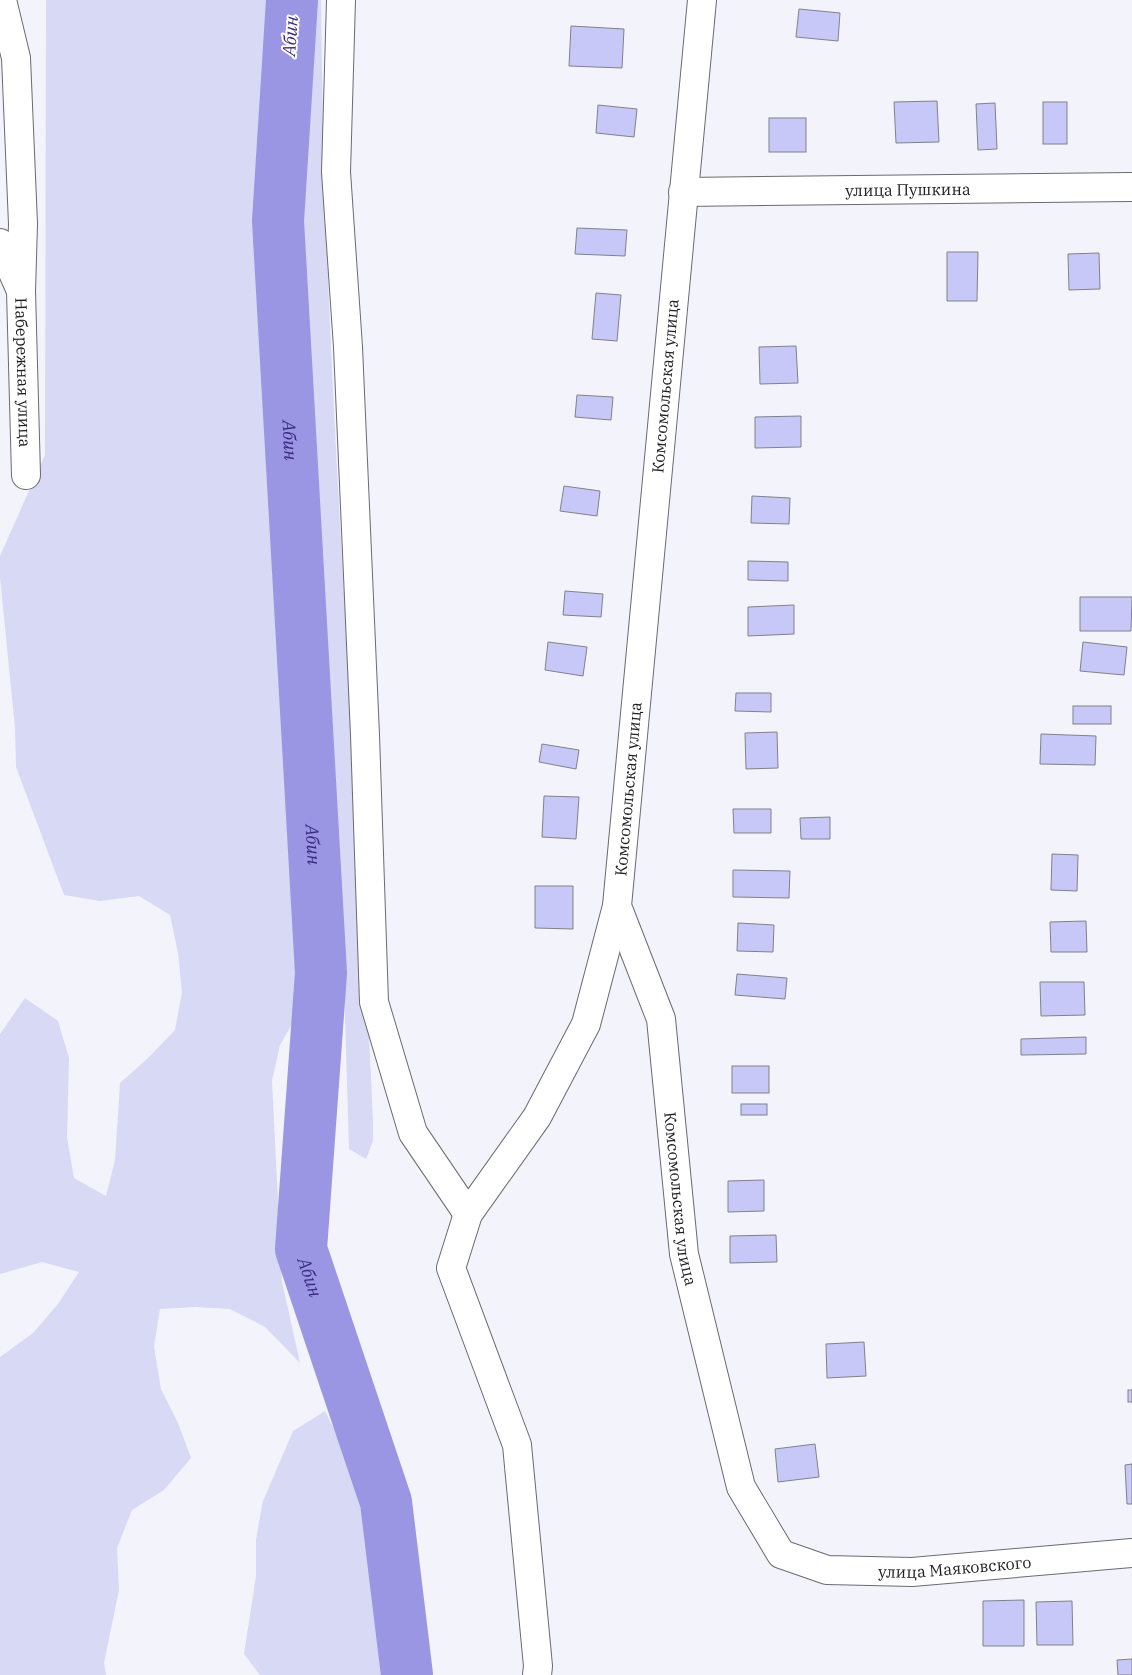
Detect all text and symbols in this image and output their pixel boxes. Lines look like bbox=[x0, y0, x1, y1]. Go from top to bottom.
water label: Абин bbox=[277, 14, 303, 58]
street label: улица Пушкина bbox=[845, 179, 971, 200]
street label: Набережная улица bbox=[11, 297, 35, 448]
street label: Комсомольская улица bbox=[647, 298, 683, 474]
water label: Абин bbox=[278, 418, 303, 462]
street label: Комсомольская улица bbox=[610, 701, 646, 877]
water label: Абин bbox=[301, 823, 326, 866]
street label: Комсомольская улица bbox=[660, 1111, 701, 1288]
water label: Абин bbox=[293, 1253, 328, 1301]
street label: улица Маяковского bbox=[878, 1552, 1032, 1582]

